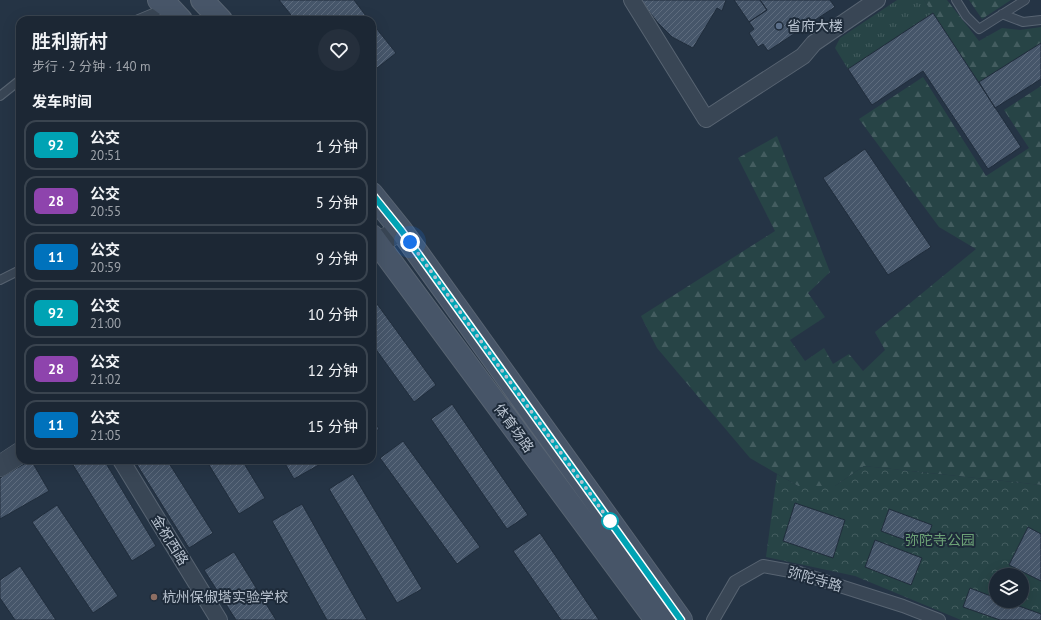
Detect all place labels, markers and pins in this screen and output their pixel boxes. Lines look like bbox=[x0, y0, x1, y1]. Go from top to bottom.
place label: 省府大楼 bbox=[787, 17, 843, 35]
marker: 省府大楼 bbox=[774, 21, 784, 31]
unlabelled marker bbox=[601, 512, 619, 530]
place label: 杭州保俶塔实验学校 bbox=[162, 588, 288, 606]
marker: 杭州保俶塔实验学校 bbox=[149, 592, 159, 602]

